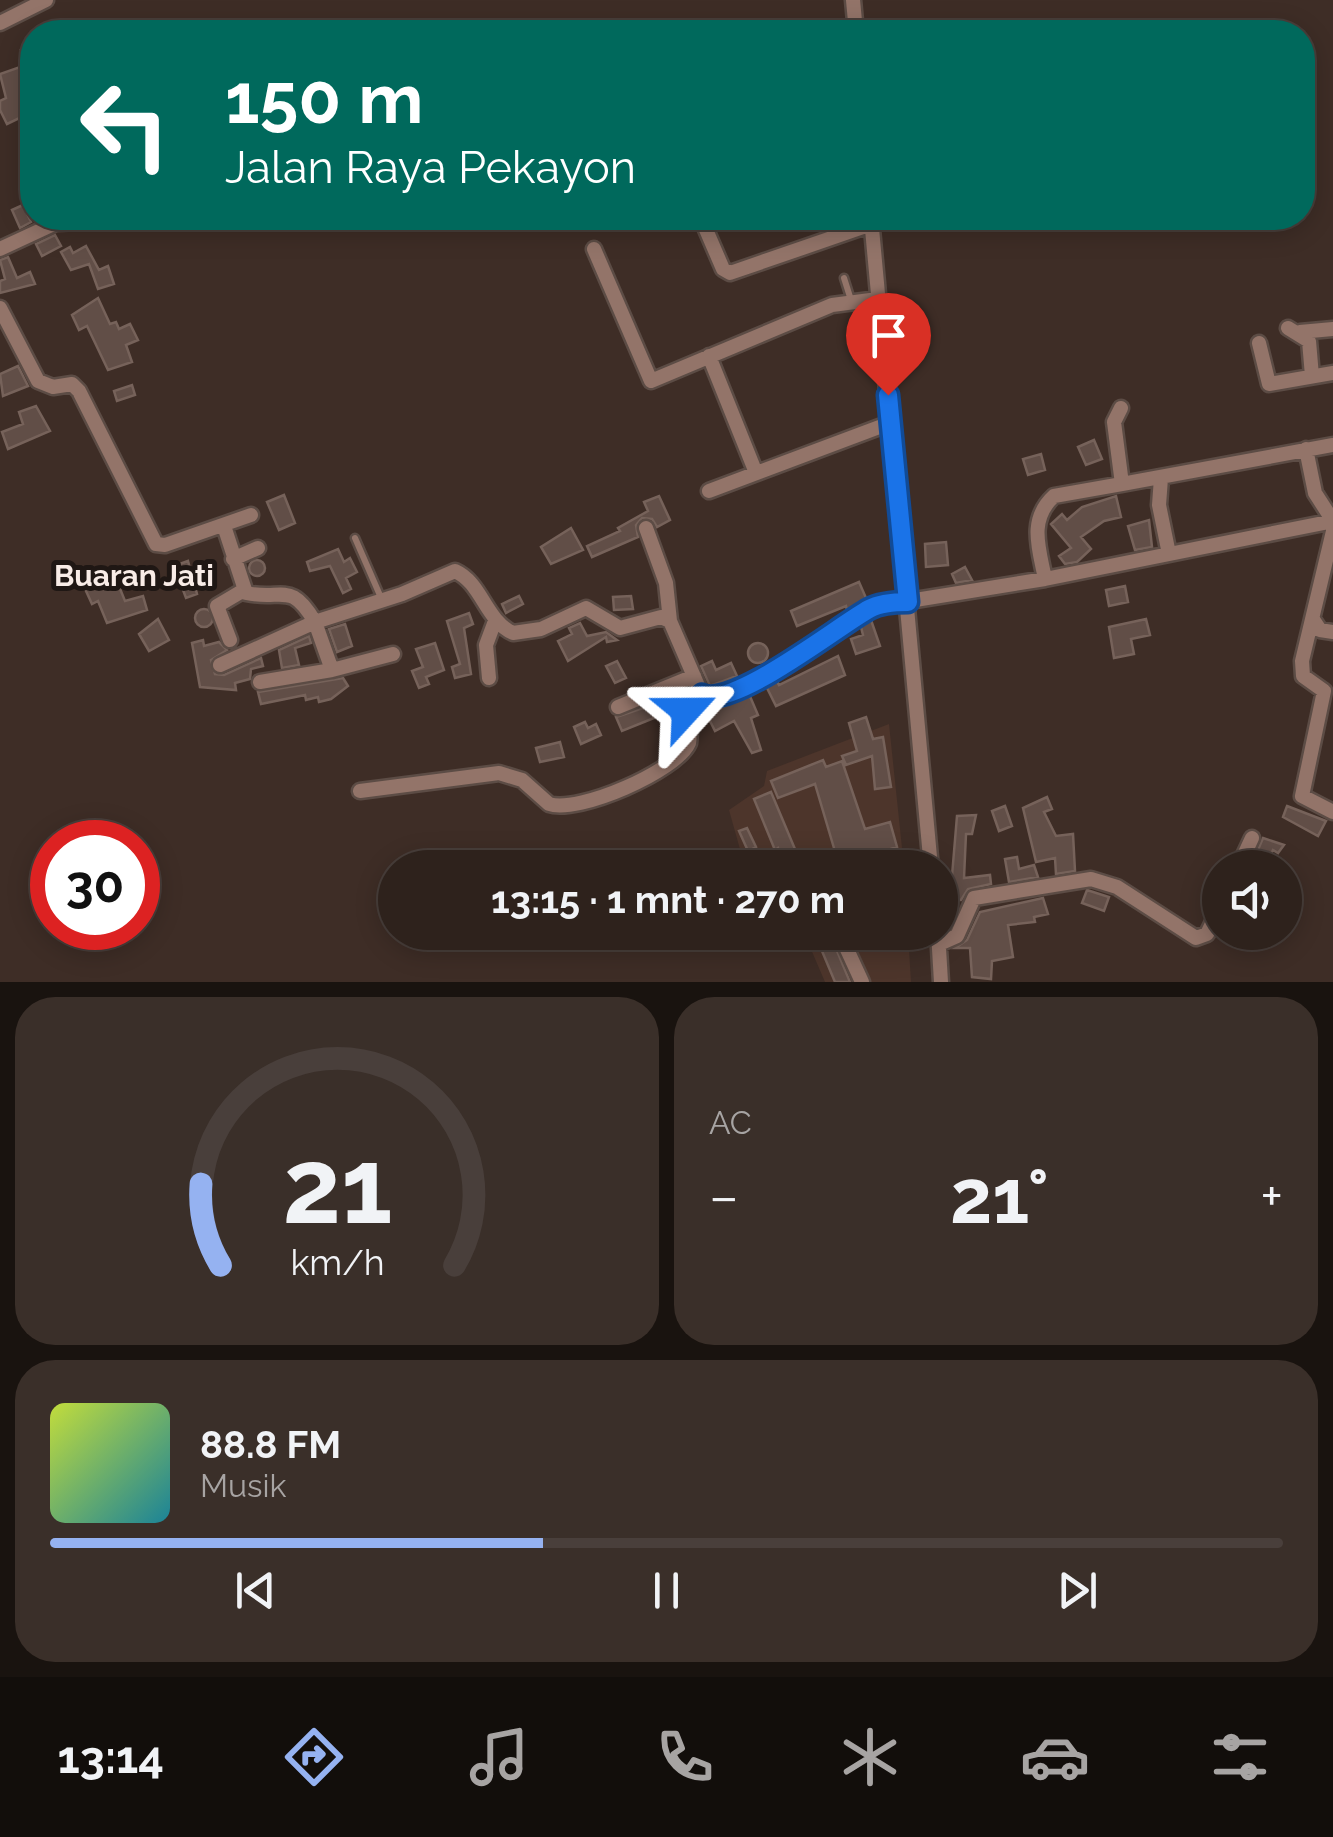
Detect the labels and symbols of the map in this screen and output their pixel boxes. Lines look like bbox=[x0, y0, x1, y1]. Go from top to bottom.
pin bbox=[846, 293, 931, 396]
district label: Buaran Jati bbox=[54, 558, 214, 593]
position arrow bbox=[634, 659, 738, 763]
speed limit sign: 30 bbox=[30, 820, 160, 950]

